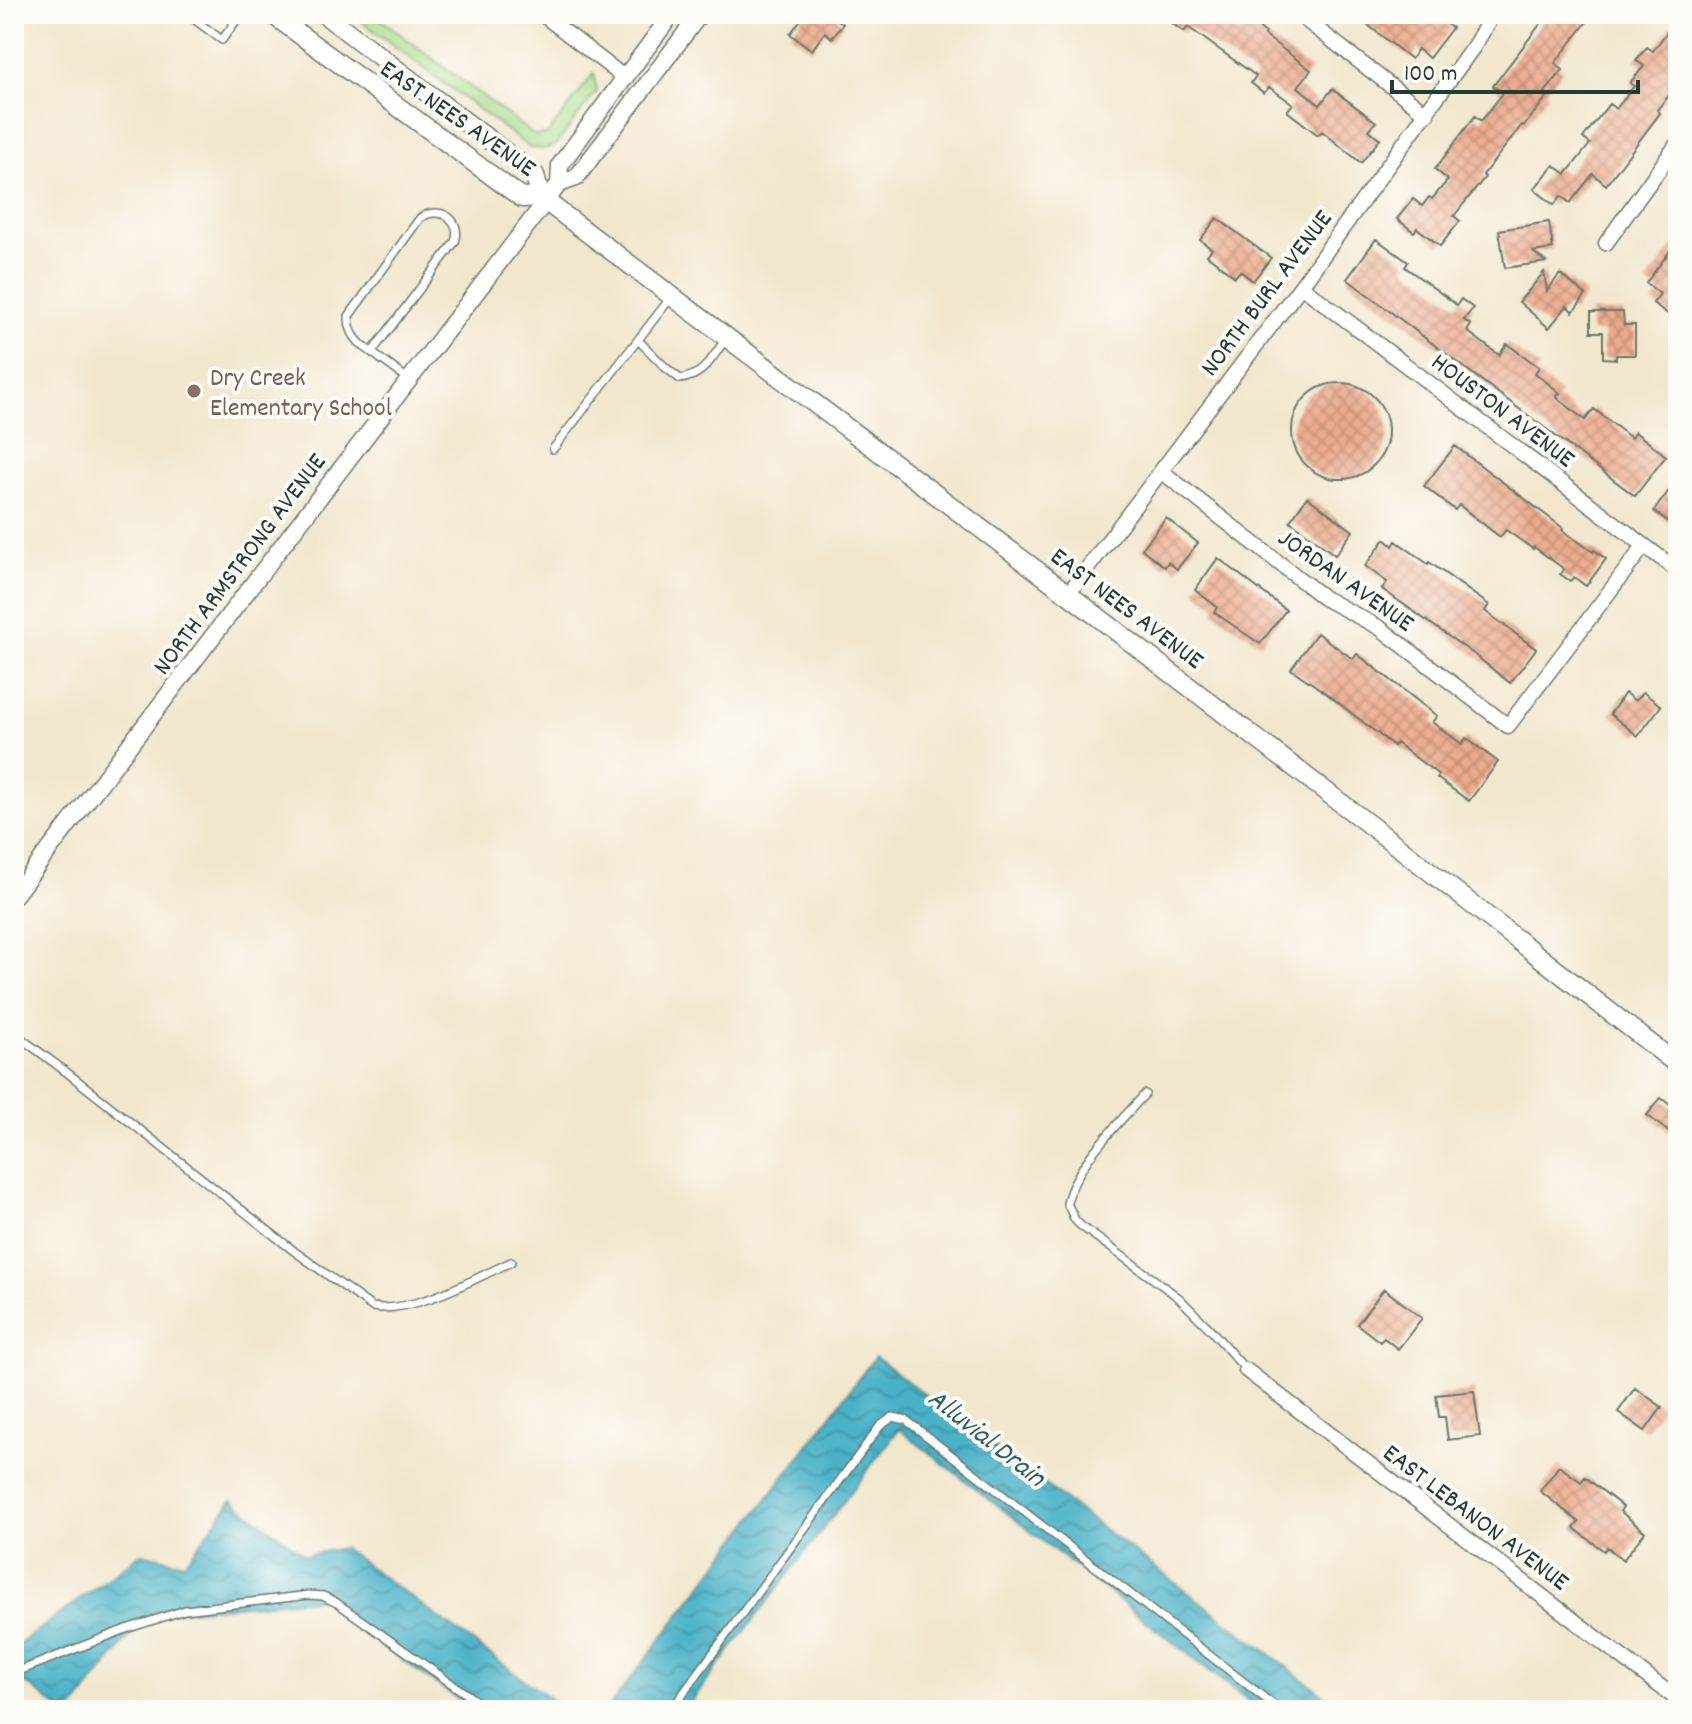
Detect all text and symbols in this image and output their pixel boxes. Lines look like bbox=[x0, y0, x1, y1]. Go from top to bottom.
scale bar bbox=[1392, 44, 1638, 94]
street label: EAST NEES AVENUE bbox=[371, 52, 543, 188]
text: 100 m bbox=[1404, 58, 1457, 92]
street label: NORTH BURL AVENUE bbox=[1193, 203, 1343, 385]
street label: HOUSTON AVENUE bbox=[1422, 345, 1582, 478]
place label: Dry Creek Elementary School bbox=[210, 361, 392, 428]
marker: Dry Creek Elementary School bbox=[185, 382, 203, 400]
street label: NORTH ARMSTRONG AVENUE bbox=[145, 446, 337, 684]
street label: JORDAN AVENUE bbox=[1269, 521, 1421, 643]
street label: EAST NEES AVENUE bbox=[1042, 540, 1210, 680]
water label: Alluvial Drain bbox=[918, 1381, 1053, 1499]
street label: EAST LEBANON AVENUE bbox=[1374, 1436, 1576, 1601]

